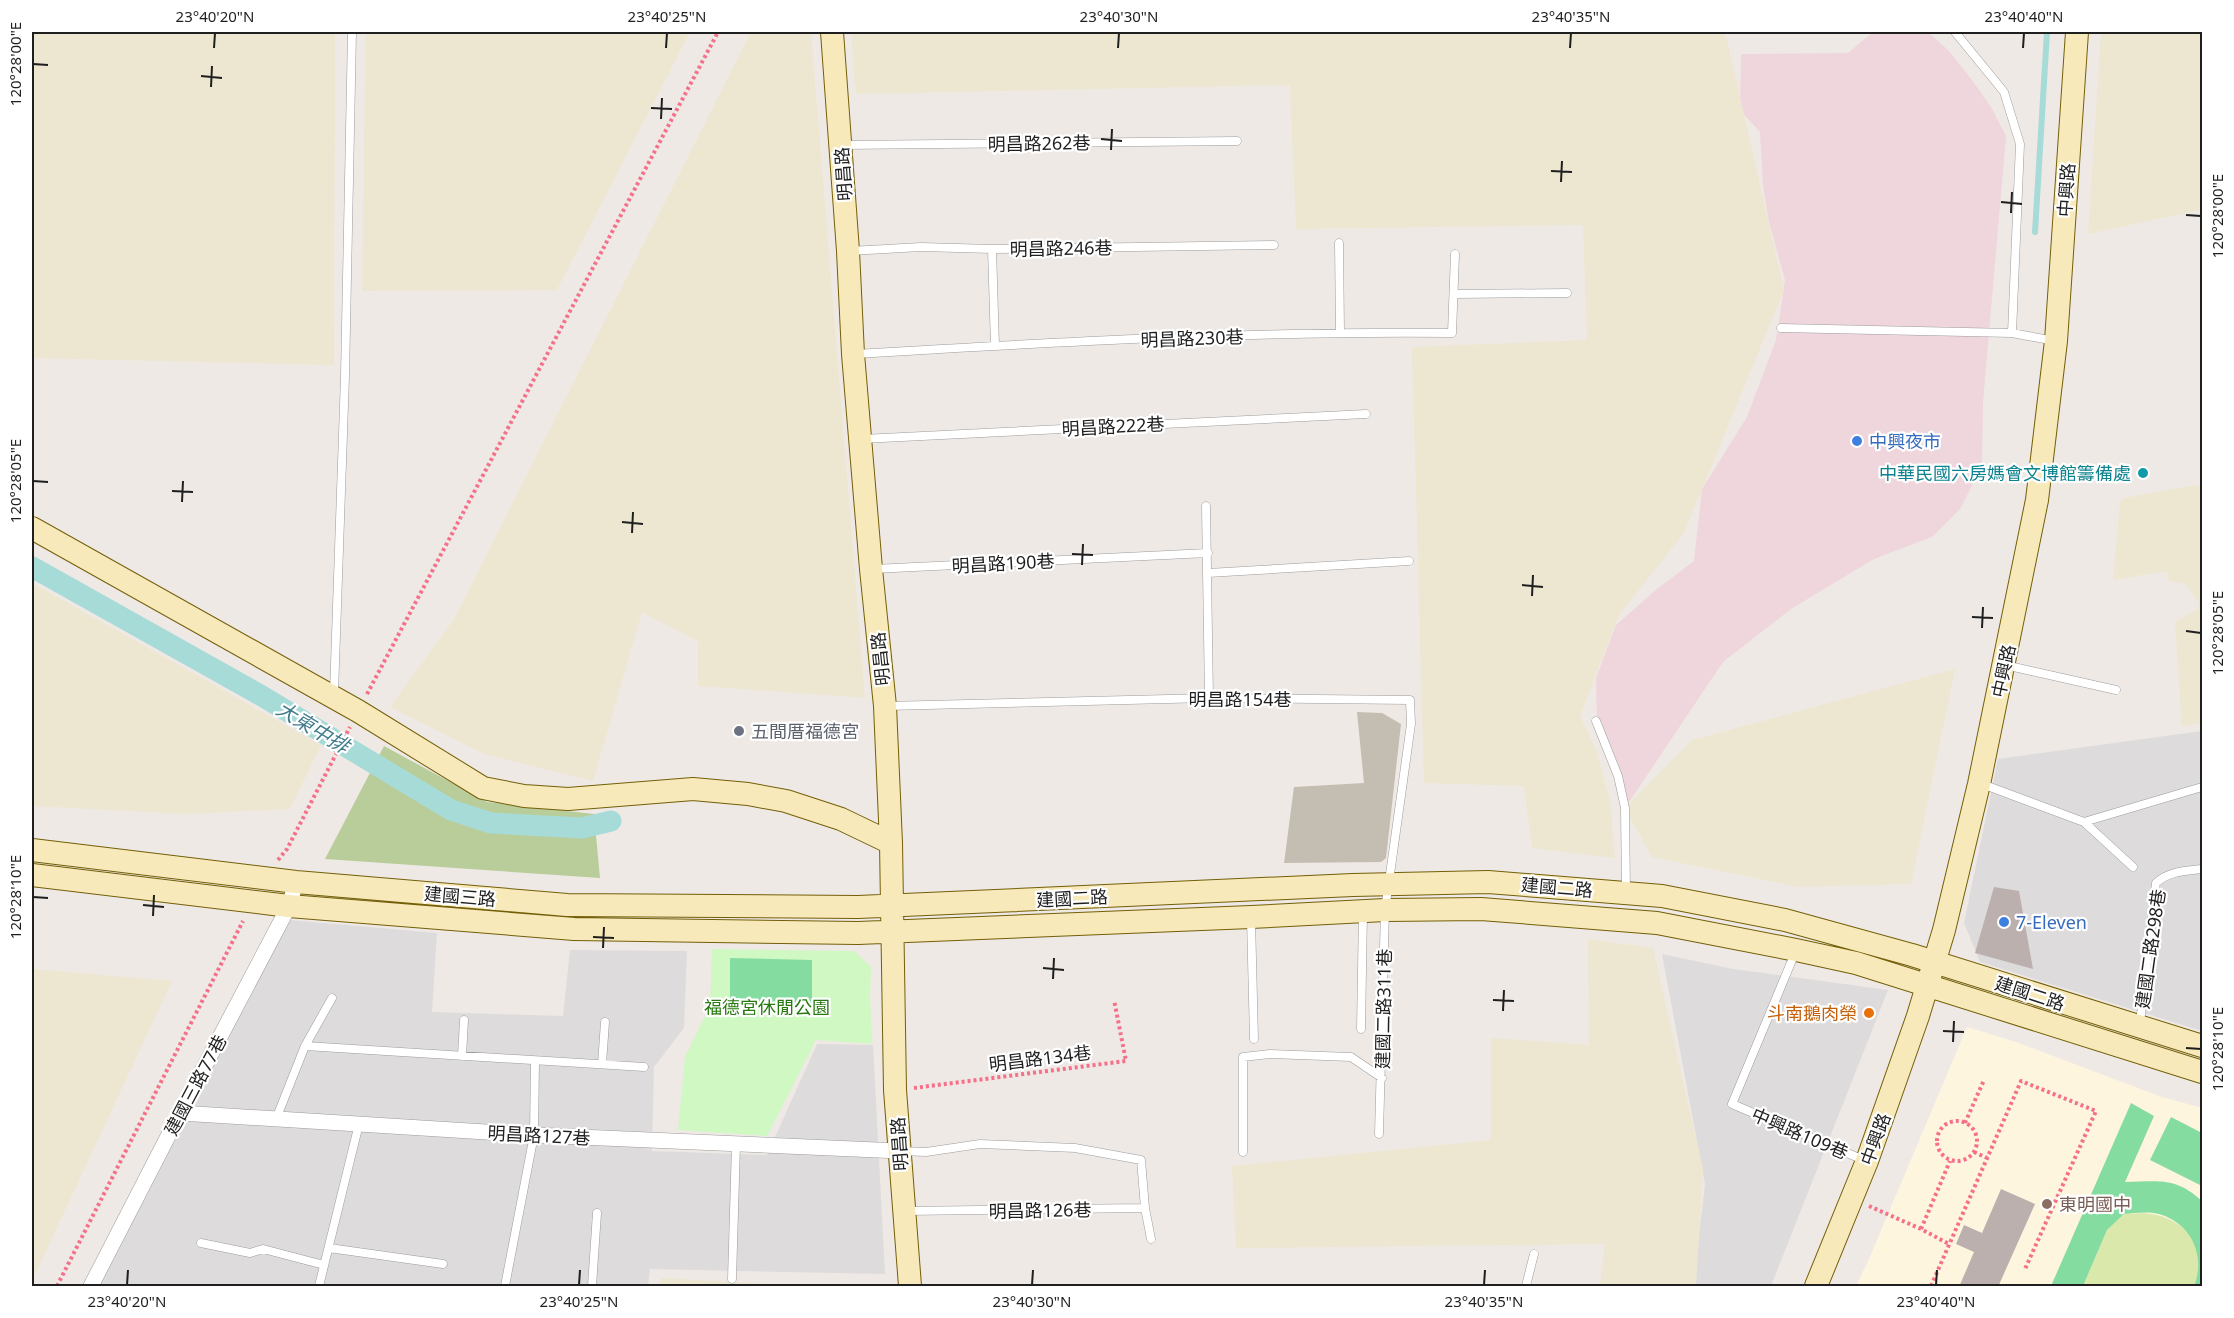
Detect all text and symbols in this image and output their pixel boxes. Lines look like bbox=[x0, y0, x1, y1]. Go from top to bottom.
text: 23°40'20"N bbox=[176, 6, 254, 26]
text: 23°40'25"N bbox=[628, 6, 706, 26]
text: 23°40'30"N bbox=[1080, 6, 1158, 26]
text: 23°40'35"N bbox=[1532, 6, 1610, 26]
text: 23°40'40"N bbox=[1985, 6, 2063, 26]
text: 120°28'00"E bbox=[5, 22, 25, 106]
street label: 明昌路262巷 bbox=[987, 130, 1091, 156]
street label: 明昌路 bbox=[829, 146, 857, 202]
street label: 中興路 bbox=[2052, 162, 2080, 218]
text: 120°28'00"E bbox=[2207, 174, 2227, 258]
street label: 明昌路246巷 bbox=[1009, 235, 1113, 261]
street label: 明昌路230巷 bbox=[1140, 324, 1244, 352]
street label: 明昌路222巷 bbox=[1061, 411, 1165, 441]
place label: 中興夜市 bbox=[1869, 429, 1941, 453]
marker: 中興夜市 bbox=[1850, 434, 1864, 448]
text: 120°28'05"E bbox=[5, 439, 25, 523]
place label: 中華民國六房媽會文博館籌備處 bbox=[1879, 461, 2131, 485]
marker: 中華民國六房媽會文博館籌備處 bbox=[2136, 466, 2150, 480]
street label: 明昌路190巷 bbox=[951, 548, 1055, 578]
text: 120°28'05"E bbox=[2207, 591, 2227, 675]
street label: 明昌路 bbox=[865, 631, 895, 687]
street label: 中興路 bbox=[1986, 642, 2020, 700]
street label: 明昌路154巷 bbox=[1189, 687, 1291, 711]
water label: 大東中排 bbox=[272, 695, 357, 761]
place label: 五間厝福德宮 bbox=[751, 719, 859, 743]
marker: 五間厝福德宮 bbox=[732, 724, 746, 738]
text: 120°28'10"E bbox=[5, 855, 25, 939]
street label: 建國二路 bbox=[1520, 872, 1594, 902]
street label: 建國三路 bbox=[423, 881, 497, 911]
street label: 建國二路 bbox=[1035, 884, 1109, 912]
street label: 建國二路298巷 bbox=[2130, 887, 2170, 1011]
place label: 7-Eleven bbox=[2016, 910, 2087, 934]
marker: 7-Eleven bbox=[1997, 915, 2011, 929]
street label: 建國二路311巷 bbox=[1370, 948, 1396, 1070]
street label: 建國二路 bbox=[1992, 970, 2068, 1016]
park label: 福德宮休閒公園 bbox=[704, 995, 830, 1019]
place label: 斗南鵝肉榮 bbox=[1767, 1001, 1857, 1025]
marker: 斗南鵝肉榮 bbox=[1862, 1006, 1876, 1020]
text: 120°28'10"E bbox=[2207, 1007, 2227, 1091]
street label: 建國三路77巷 bbox=[158, 1031, 232, 1139]
street label: 明昌路134巷 bbox=[987, 1040, 1093, 1076]
street label: 中興路109巷 bbox=[1748, 1102, 1852, 1164]
street label: 中興路 bbox=[1854, 1110, 1896, 1168]
street label: 明昌路 bbox=[885, 1116, 913, 1172]
street label: 明昌路127巷 bbox=[487, 1120, 591, 1150]
place label: 東明國中 bbox=[2059, 1192, 2131, 1216]
street label: 明昌路126巷 bbox=[988, 1197, 1092, 1223]
marker: 東明國中 bbox=[2040, 1197, 2054, 1211]
text: 23°40'20"N bbox=[88, 1291, 166, 1311]
text: 23°40'25"N bbox=[540, 1291, 618, 1311]
text: 23°40'30"N bbox=[993, 1291, 1071, 1311]
text: 23°40'35"N bbox=[1445, 1291, 1523, 1311]
text: 23°40'40"N bbox=[1897, 1291, 1975, 1311]

